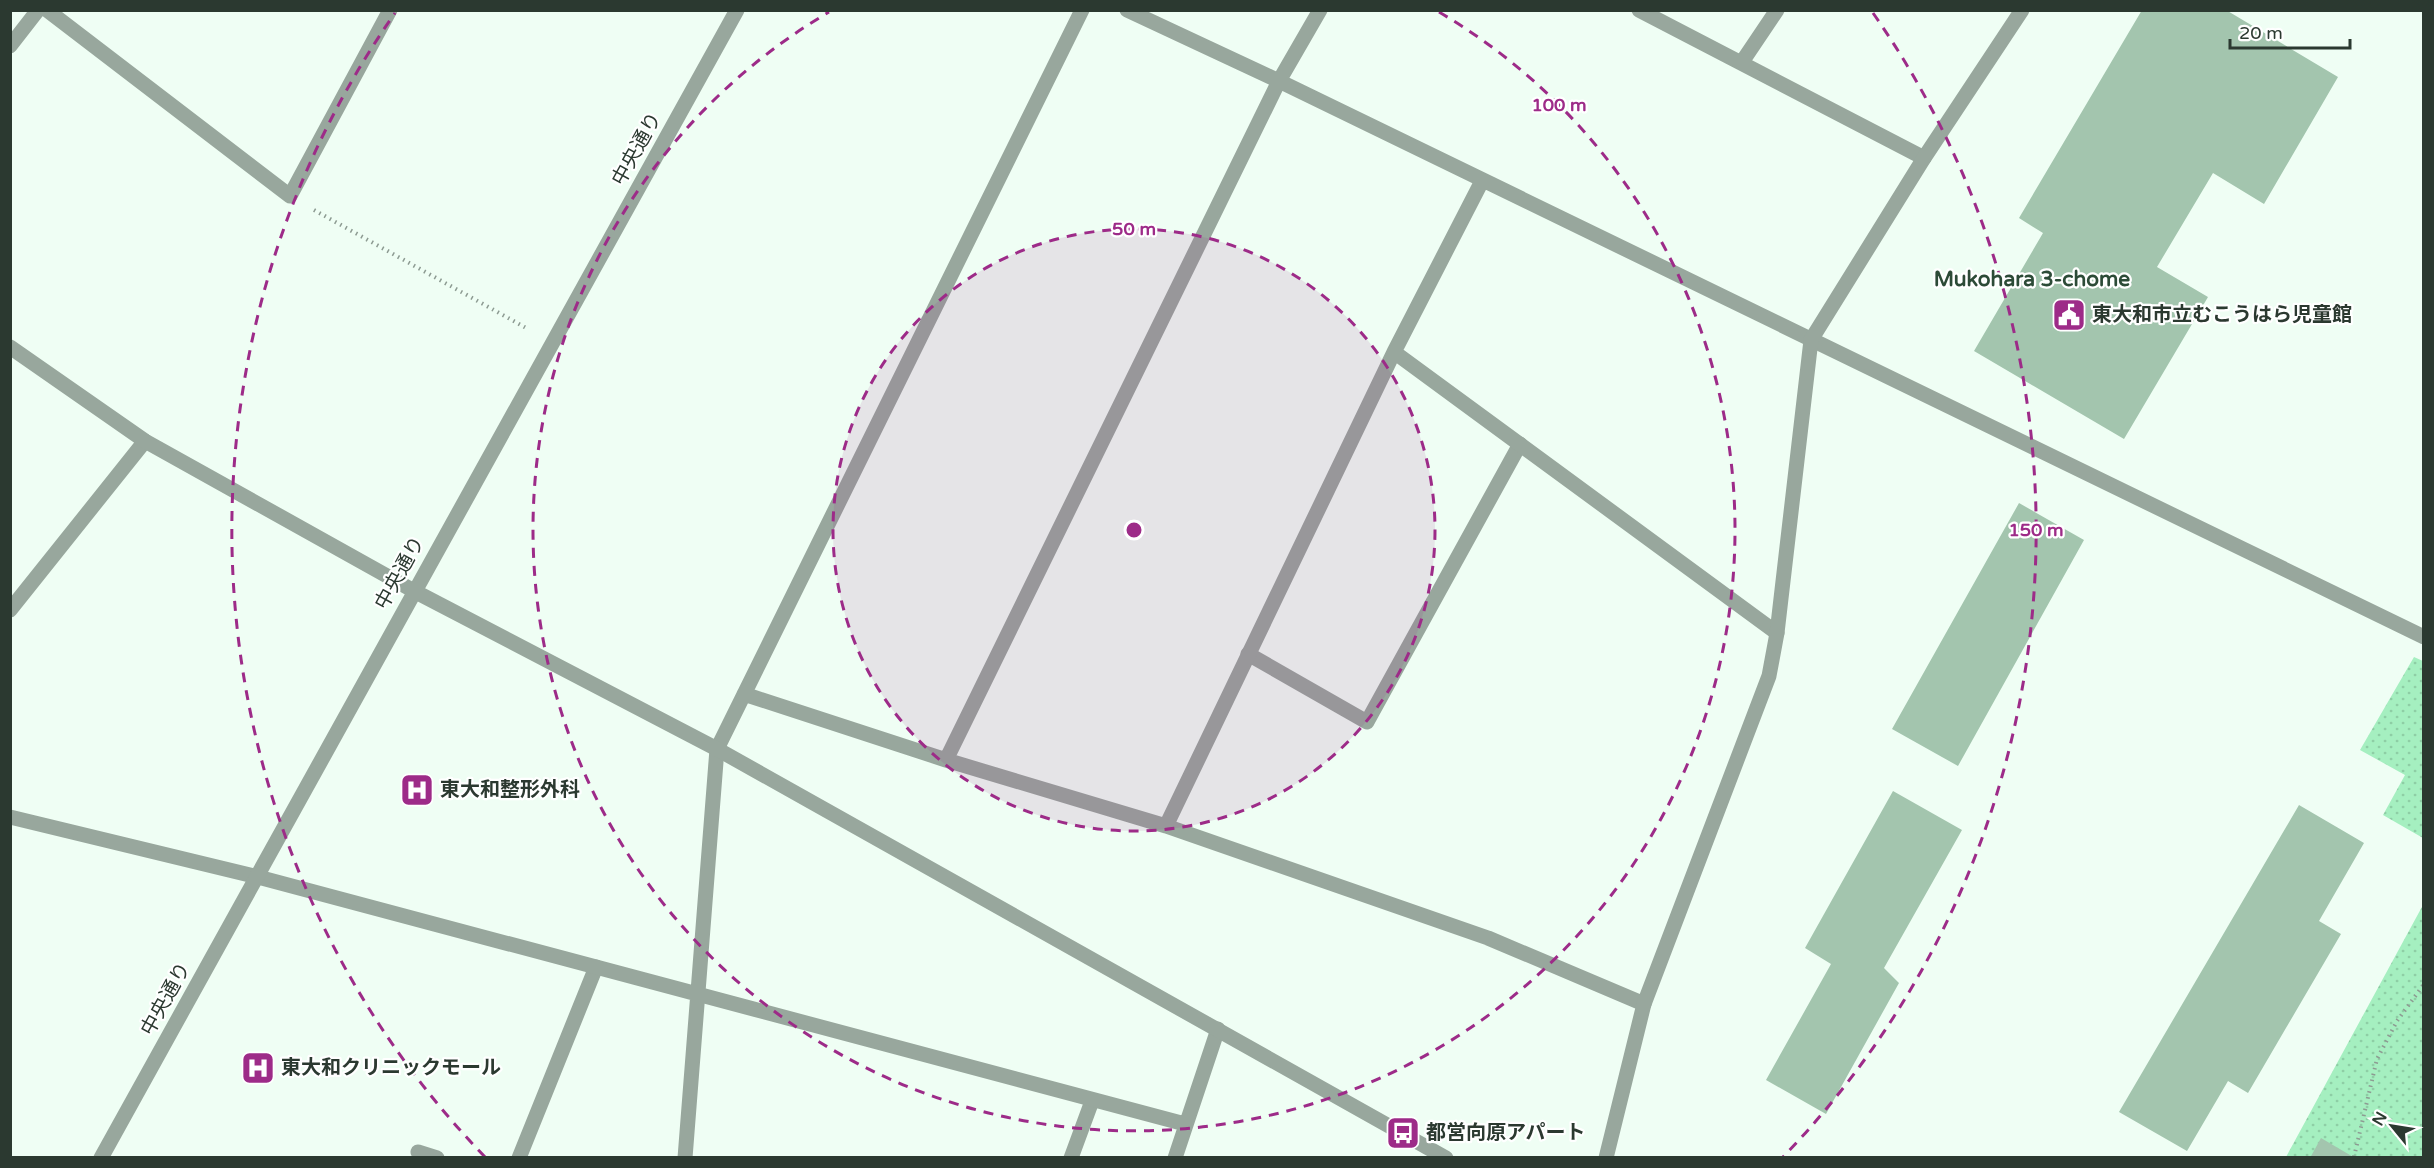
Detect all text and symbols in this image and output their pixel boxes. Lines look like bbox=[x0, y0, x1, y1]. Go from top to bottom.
scale bar bbox=[2230, 12, 2350, 50]
text: 20 m bbox=[2239, 22, 2283, 44]
text: 100 m bbox=[1531, 94, 1587, 116]
street label: 中央通り bbox=[607, 108, 667, 190]
text: 50 m bbox=[1112, 218, 1156, 240]
district label: Mukohara 3-chome bbox=[1934, 267, 2130, 292]
public building icon: 東大和市立むこうはら児童館 bbox=[2051, 297, 2087, 333]
place label: 東大和市立むこうはら児童館 bbox=[2092, 303, 2352, 327]
text: 150 m bbox=[2008, 519, 2064, 541]
centre of rings bbox=[1124, 520, 1144, 540]
street label: 中央通り bbox=[370, 532, 430, 614]
hospital icon: 東大和整形外科 bbox=[399, 772, 435, 808]
place label: 東大和整形外科 bbox=[440, 778, 580, 802]
street label: 中央通り bbox=[136, 958, 196, 1040]
hospital icon: 東大和クリニックモール bbox=[240, 1050, 276, 1086]
place label: 東大和クリニックモール bbox=[281, 1056, 501, 1080]
north arrow bbox=[2362, 1096, 2422, 1156]
text: N bbox=[2368, 1108, 2392, 1130]
bus stop icon: 都営向原アパート bbox=[1385, 1115, 1421, 1151]
place label: 都営向原アパート bbox=[1426, 1121, 1586, 1145]

